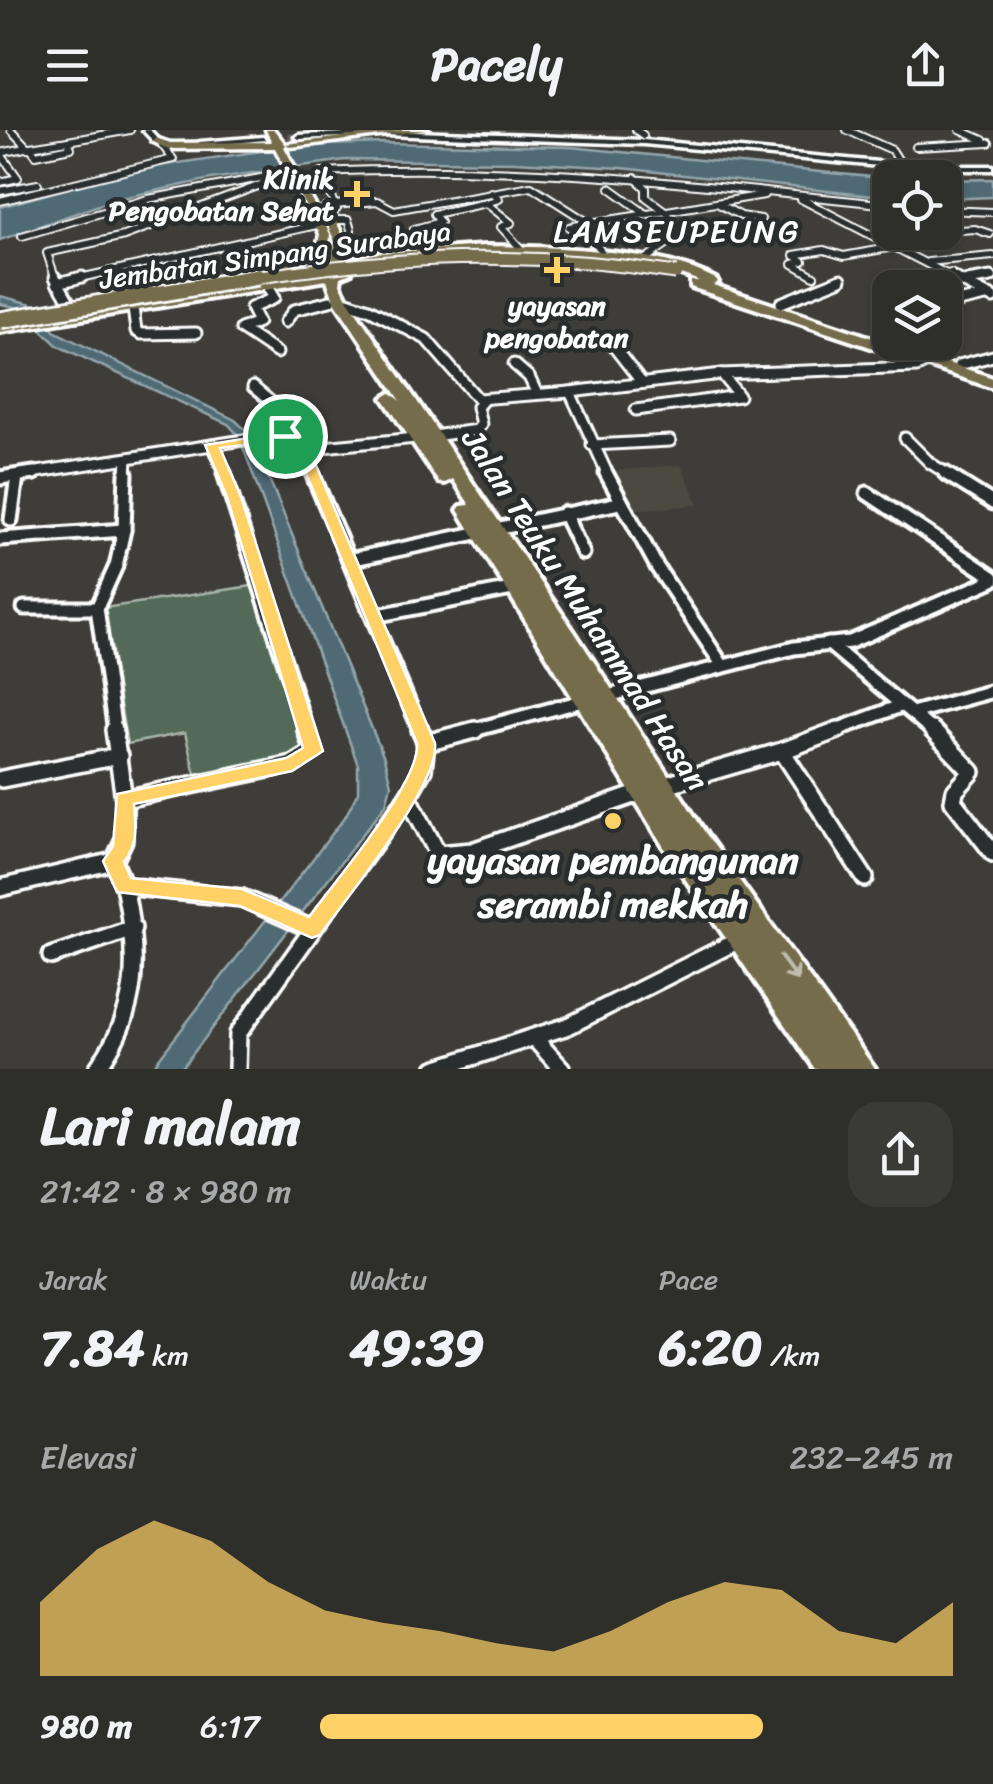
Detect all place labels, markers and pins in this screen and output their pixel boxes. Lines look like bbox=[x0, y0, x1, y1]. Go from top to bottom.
place label: Klinik Pengobatan Sehat bbox=[109, 154, 335, 235]
marker: Klinik Pengobatan Sehat bbox=[344, 181, 370, 207]
marker: yayasan pengobatan bbox=[544, 257, 570, 283]
place label: yayasan pengobatan bbox=[483, 281, 630, 362]
pin bbox=[243, 394, 328, 479]
marker: yayasan pembangunan serambi mekkah bbox=[602, 810, 624, 832]
place label: yayasan pembangunan serambi mekkah bbox=[426, 827, 799, 938]

